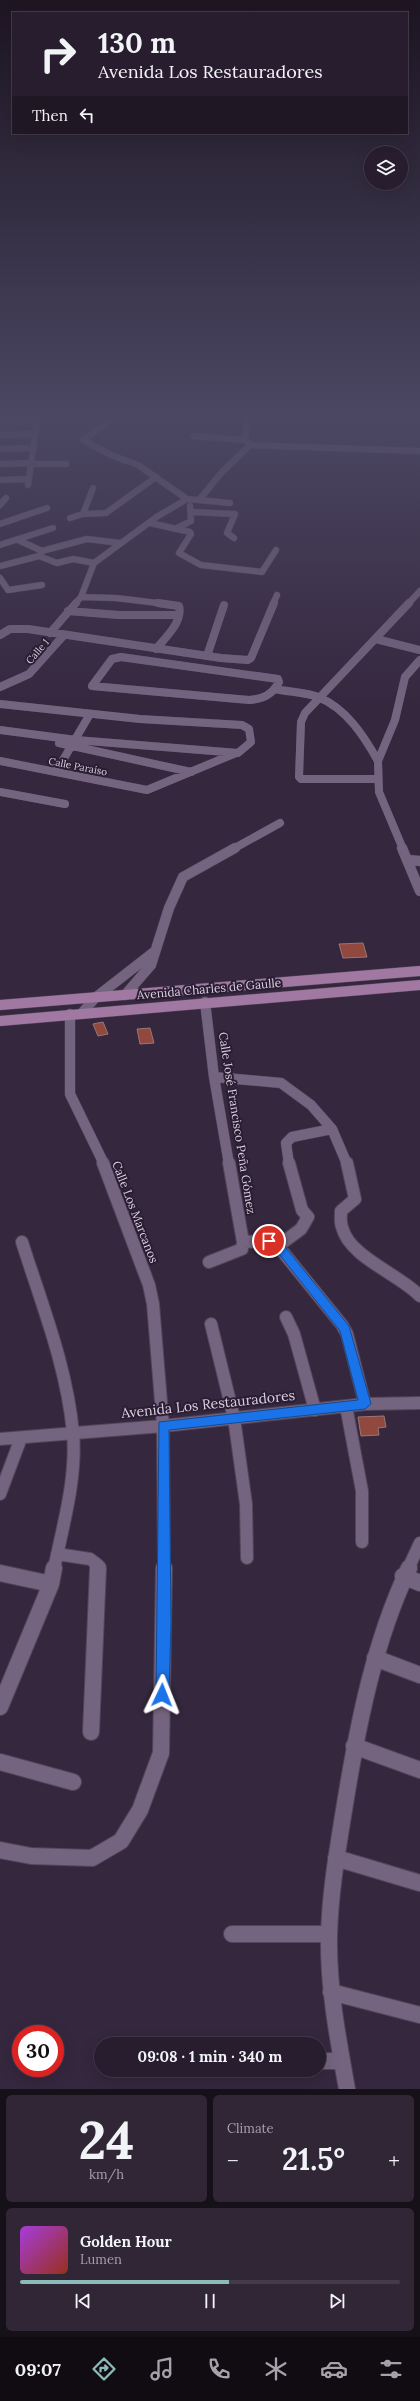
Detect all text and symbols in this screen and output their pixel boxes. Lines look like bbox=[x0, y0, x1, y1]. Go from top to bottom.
text: 130 m bbox=[98, 25, 176, 61]
icon: right bbox=[32, 28, 84, 80]
text: Avenida Los Restauradores bbox=[98, 60, 323, 83]
icon: left bbox=[76, 104, 98, 126]
text: Then bbox=[32, 106, 68, 125]
map controls bbox=[364, 146, 408, 190]
button: layers bbox=[364, 146, 408, 190]
street label: Calle 1 bbox=[23, 636, 52, 667]
street label: Calle Paraíso bbox=[47, 754, 108, 779]
street label: Avenida Charles de Gaulle bbox=[135, 975, 282, 1002]
street label: Calle José Francisco Peña Gómez bbox=[216, 1031, 259, 1215]
street label: Calle Los Marcanos bbox=[109, 1159, 162, 1265]
pin bbox=[252, 1224, 286, 1258]
icon: arrive bbox=[258, 1230, 280, 1252]
street label: Avenida Los Restauradores bbox=[119, 1386, 296, 1422]
position arrow bbox=[141, 1674, 183, 1716]
speed limit sign: 30 bbox=[12, 2025, 64, 2077]
text: 09:08 · 1 min · 340 m bbox=[138, 2047, 282, 2066]
text: 24 bbox=[78, 2107, 135, 2173]
text: Climate bbox=[227, 2120, 274, 2137]
text: 21.5° bbox=[282, 2140, 345, 2178]
text: − bbox=[227, 2146, 239, 2174]
text: + bbox=[388, 2146, 400, 2174]
text: km/h bbox=[89, 2166, 124, 2183]
text: Golden Hour bbox=[80, 2232, 172, 2251]
text: Lumen bbox=[80, 2251, 122, 2268]
icon: previous bbox=[72, 2290, 94, 2312]
icon: pause bbox=[199, 2290, 221, 2312]
icon: next bbox=[326, 2290, 348, 2312]
icon: directions bbox=[90, 2355, 118, 2383]
icon: music bbox=[148, 2355, 176, 2383]
icon: phone bbox=[205, 2355, 233, 2383]
icon: climate bbox=[262, 2355, 290, 2383]
icon: car bbox=[320, 2355, 348, 2383]
icon: filters bbox=[377, 2355, 405, 2383]
text: 09:07 bbox=[15, 2358, 61, 2381]

